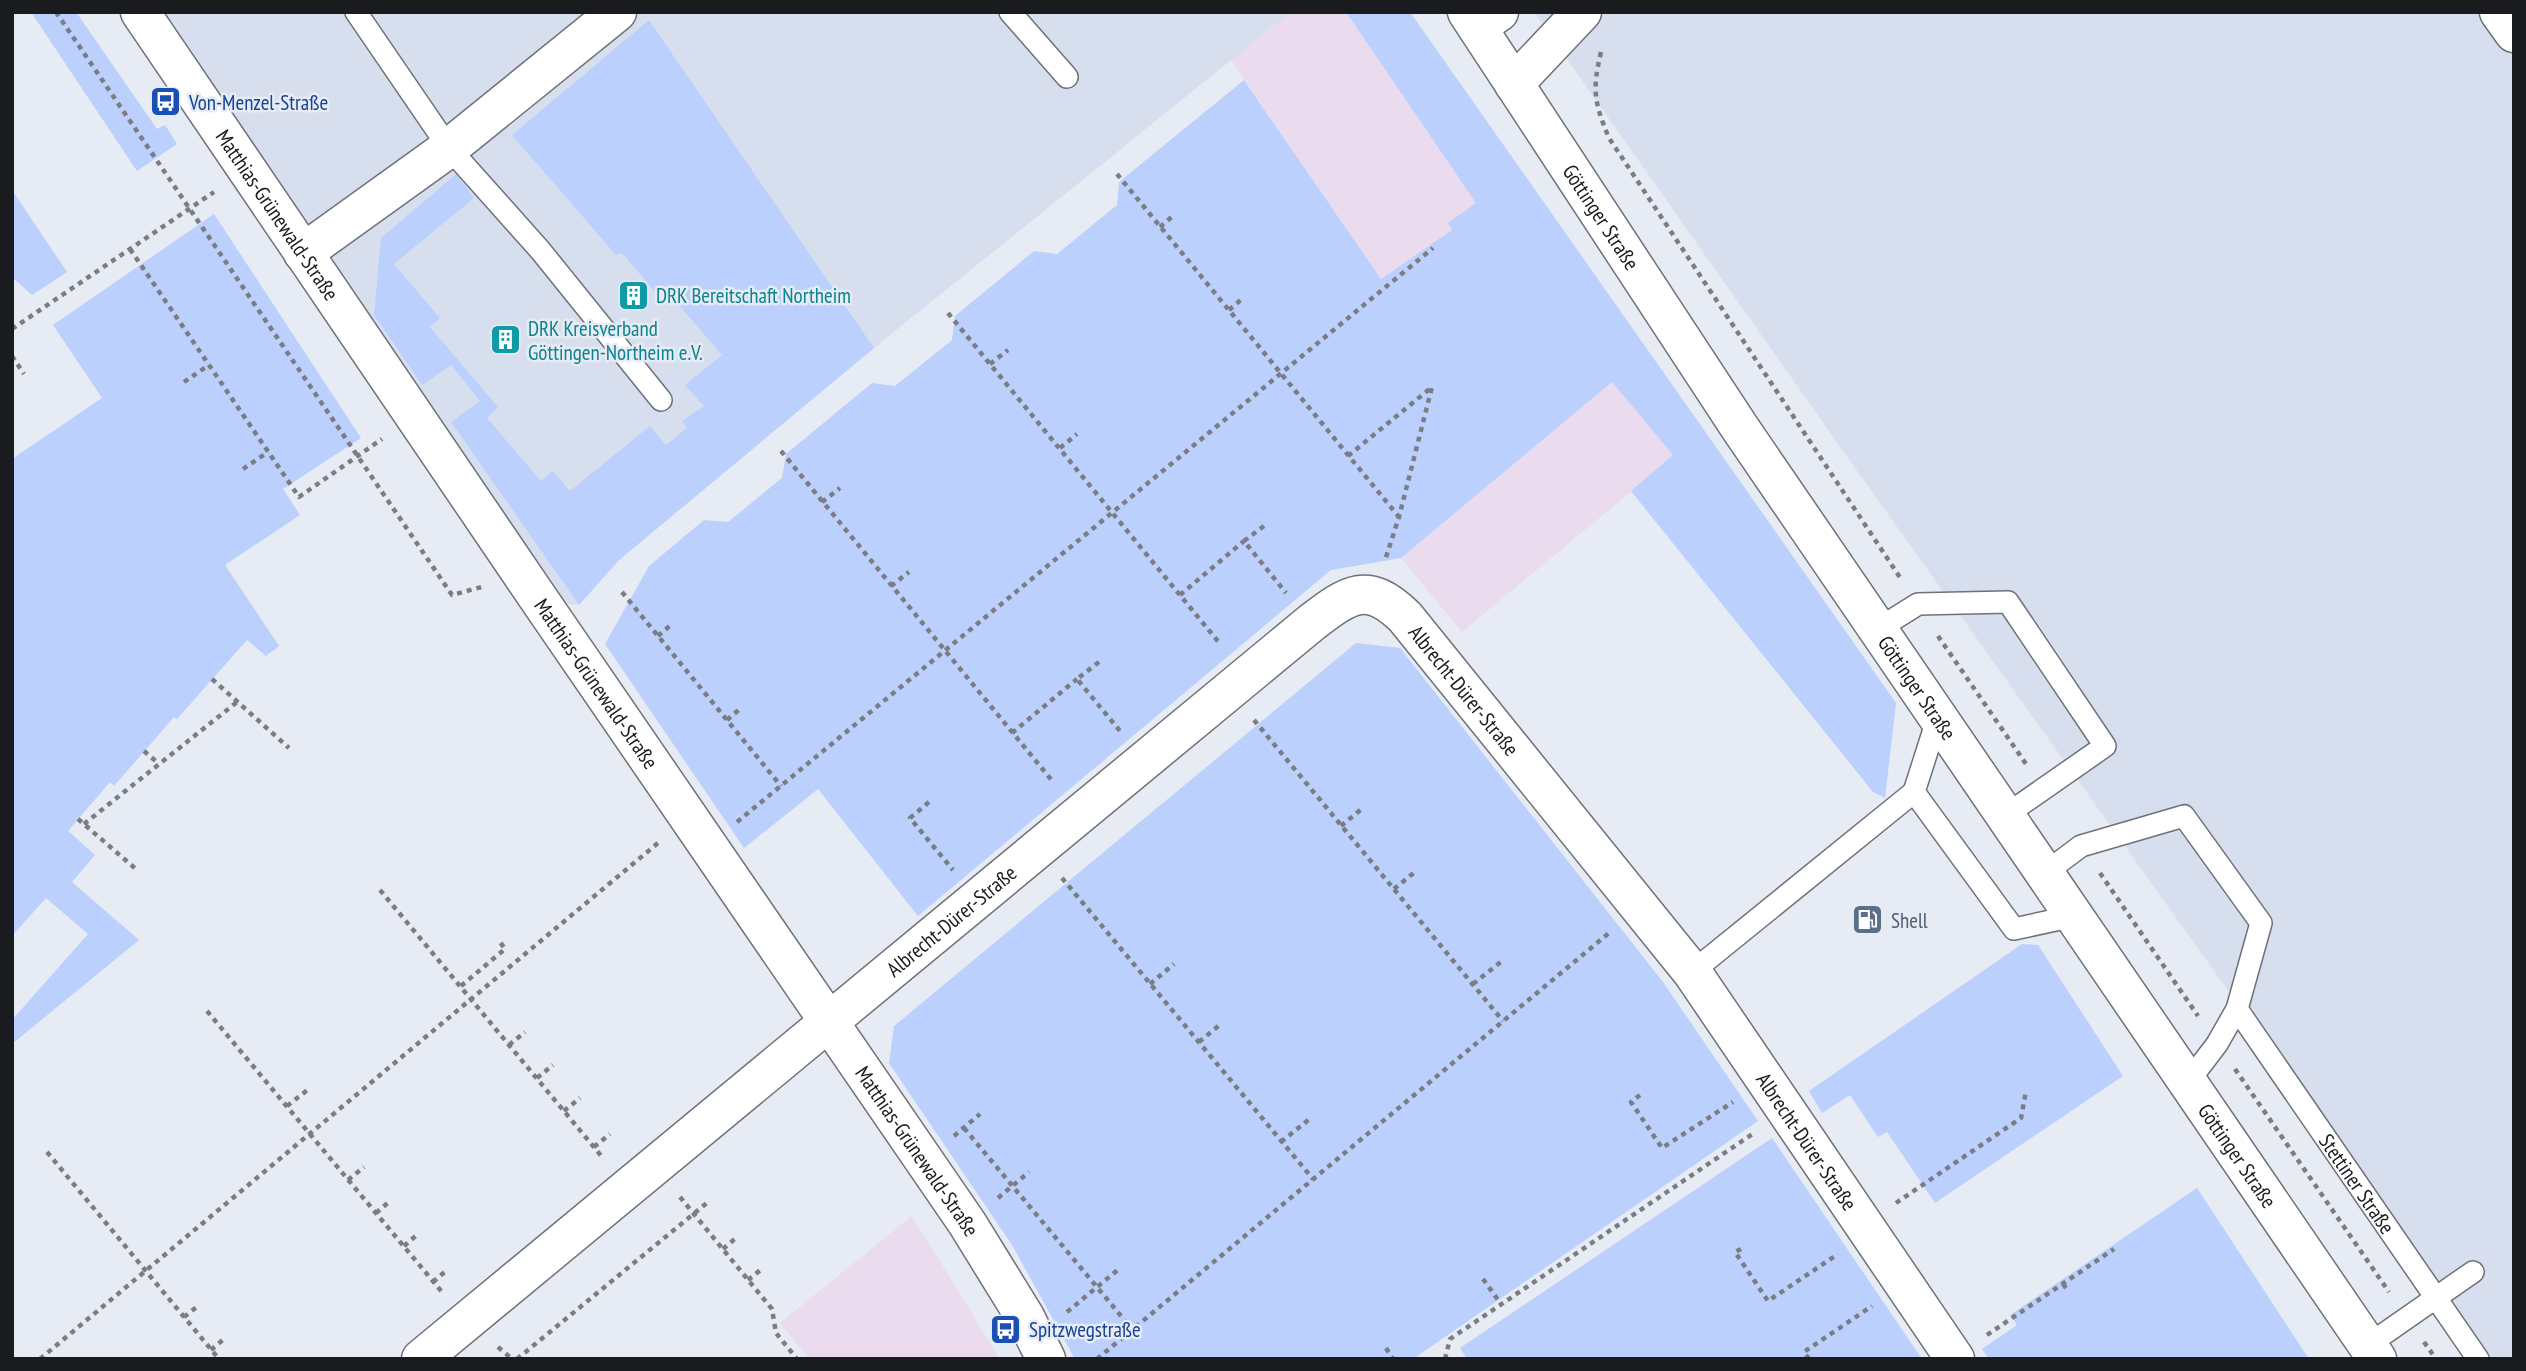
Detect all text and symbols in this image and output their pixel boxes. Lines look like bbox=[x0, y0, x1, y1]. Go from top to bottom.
bus stop icon: Von-Menzel-Straße bbox=[149, 85, 183, 119]
place label: Von-Menzel-Straße bbox=[188, 89, 328, 116]
street label: Matthias-Grünewald-Straße bbox=[210, 124, 345, 305]
street label: Göttinger Straße bbox=[1557, 159, 1646, 275]
building icon: DRK Bereitschaft Northeim bbox=[616, 278, 650, 312]
place label: DRK Bereitschaft Northeim bbox=[656, 282, 851, 309]
place label: DRK Kreisverband Göttingen-Northeim e.V. bbox=[528, 315, 703, 366]
building icon: DRK Kreisverband Göttingen-Northeim e.V. bbox=[488, 323, 522, 357]
street label: Matthias-Grünewald-Straße bbox=[529, 593, 665, 774]
street label: Albrecht-Dürer-Straße bbox=[1403, 619, 1525, 761]
street label: Göttinger Straße bbox=[1872, 630, 1963, 745]
street label: Albrecht-Dürer-Straße bbox=[881, 859, 1022, 982]
fuel station icon: Shell bbox=[1851, 903, 1885, 937]
place label: Shell bbox=[1891, 907, 1928, 934]
street label: Matthias-Grünewald-Straße bbox=[850, 1061, 985, 1241]
street label: Albrecht-Dürer-Straße bbox=[1751, 1067, 1863, 1215]
street label: Göttinger Straße bbox=[2193, 1098, 2283, 1213]
street label: Stettiner Straße bbox=[2313, 1128, 2401, 1239]
bus stop icon: Spitzwegstraße bbox=[989, 1312, 1023, 1346]
place label: Spitzwegstraße bbox=[1029, 1316, 1141, 1343]

